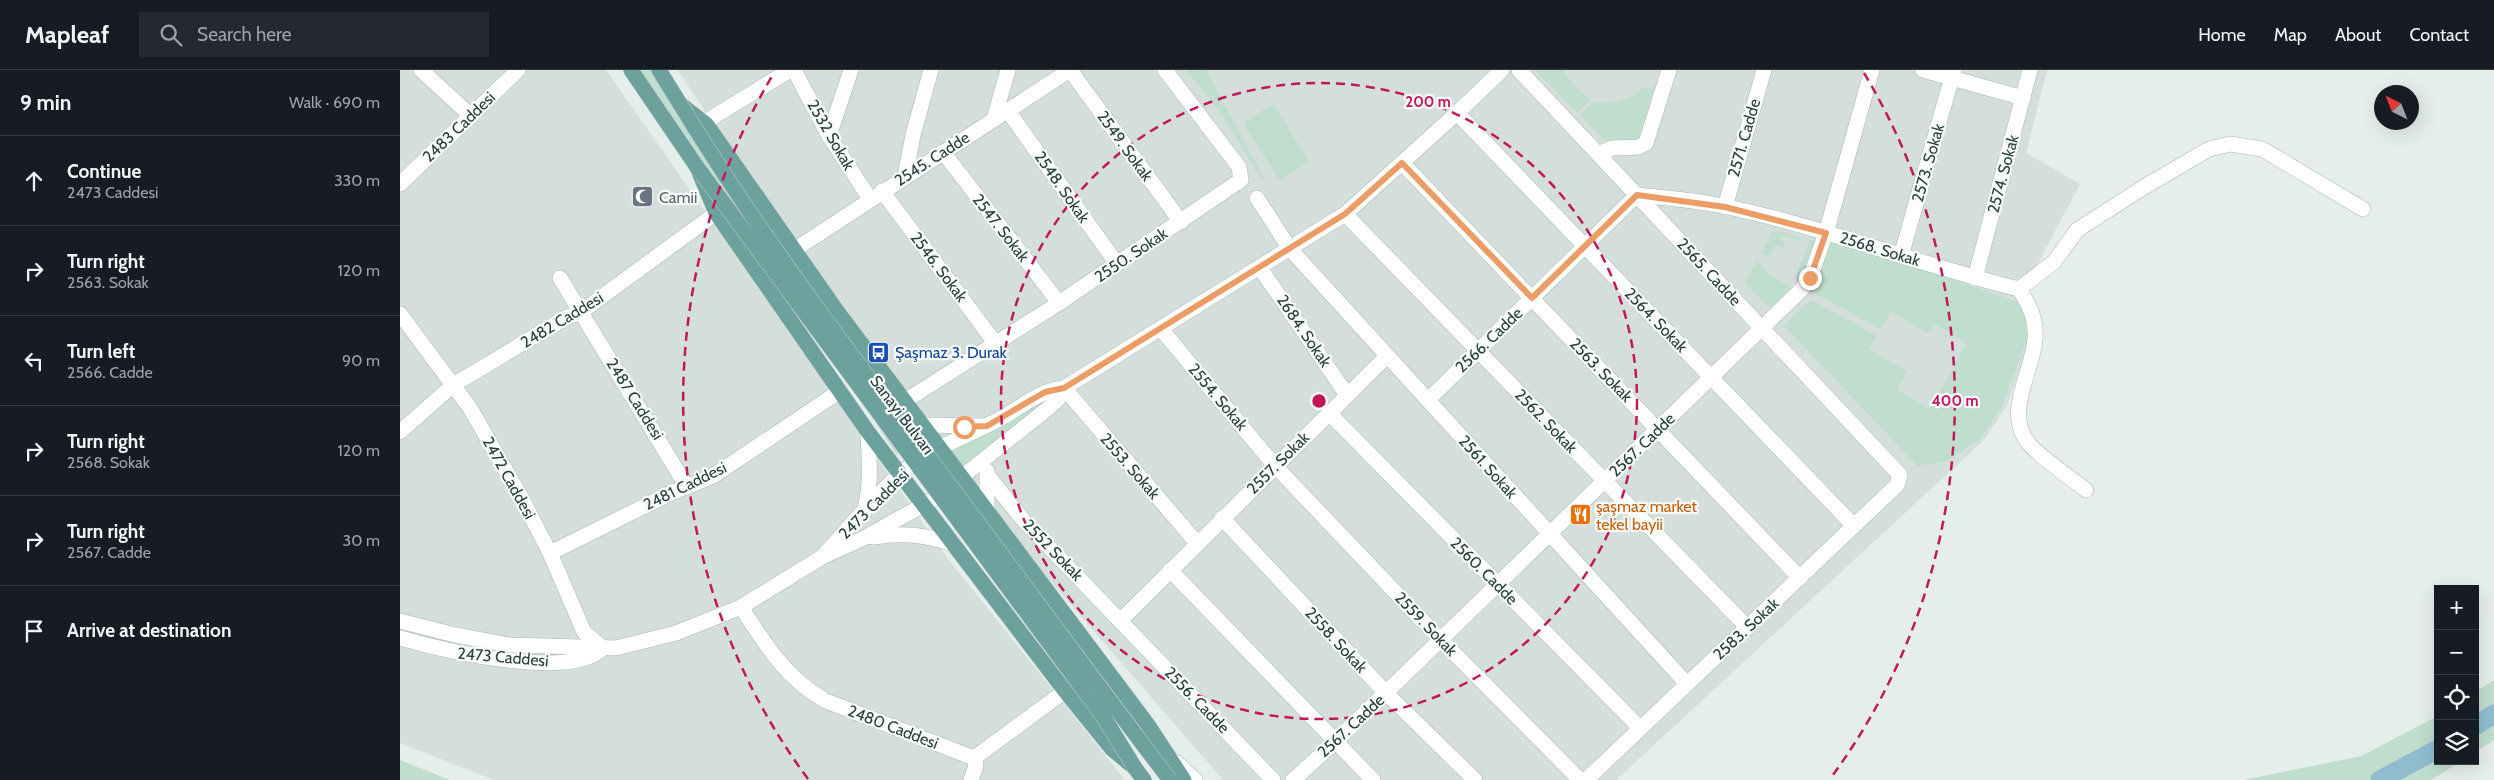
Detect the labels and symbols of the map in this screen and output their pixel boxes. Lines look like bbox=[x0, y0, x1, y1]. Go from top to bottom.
north arrow bbox=[2374, 85, 2419, 130]
street label: 2483 Caddesi bbox=[419, 88, 499, 166]
text: 200 m bbox=[1405, 93, 1451, 111]
street label: 2532 Sokak bbox=[803, 97, 859, 174]
street label: 2571. Cadde bbox=[1724, 97, 1764, 179]
street label: 2549. Sokak bbox=[1093, 107, 1157, 185]
street label: 2573. Sokak bbox=[1908, 121, 1948, 204]
street label: 2545. Cadde bbox=[891, 128, 973, 190]
street label: 2574. Sokak bbox=[1983, 132, 2023, 215]
street label: 2548. Sokak bbox=[1030, 148, 1094, 227]
mosque icon: Camii bbox=[631, 185, 655, 209]
place label: Camii bbox=[659, 188, 697, 207]
street label: 2547. Sokak bbox=[969, 190, 1034, 266]
street label: 2550. Sokak bbox=[1091, 223, 1172, 286]
street label: 2546. Sokak bbox=[907, 228, 972, 306]
street label: 2568. Sokak bbox=[1838, 228, 1923, 270]
street label: 2565. Cadde bbox=[1673, 234, 1745, 310]
route end bbox=[1799, 267, 1822, 290]
street label: 2564. Sokak bbox=[1621, 284, 1692, 357]
street label: 2482 Caddesi bbox=[517, 288, 607, 352]
street label: 2684. Sokak bbox=[1273, 291, 1336, 371]
street label: 2566. Cadde bbox=[1452, 303, 1526, 377]
street label: 2563. Sokak bbox=[1566, 334, 1637, 407]
bus stop icon: Şaşmaz 3. Durak bbox=[867, 340, 891, 364]
place label: Şaşmaz 3. Durak bbox=[895, 343, 1008, 362]
street label: 2487 Caddesi bbox=[602, 355, 668, 443]
street label: 2554. Sokak bbox=[1184, 360, 1252, 435]
street label: Sanayi Bulvarı bbox=[866, 372, 938, 458]
street label: 2562. Sokak bbox=[1511, 385, 1582, 458]
centre of rings bbox=[1310, 392, 1328, 410]
text: 400 m bbox=[1932, 392, 1978, 410]
street label: 2567. Cadde bbox=[1605, 409, 1679, 481]
route start bbox=[953, 416, 976, 439]
street label: 2557. Sokak bbox=[1243, 427, 1314, 498]
street label: 2553. Sokak bbox=[1096, 429, 1164, 504]
street label: 2561. Sokak bbox=[1455, 432, 1522, 503]
street label: 2472 Caddesi bbox=[479, 434, 539, 522]
street label: 2481 Caddesi bbox=[641, 458, 729, 514]
street label: 2473 Caddesi bbox=[835, 465, 913, 543]
place label: şaşmaz market tekel bayii bbox=[1596, 497, 1698, 534]
restaurant icon: şaşmaz market tekel bayii bbox=[1568, 503, 1592, 527]
street label: 2552 Sokak bbox=[1019, 515, 1087, 585]
street label: 2560. Cadde bbox=[1446, 533, 1522, 609]
street label: 2559. Sokak bbox=[1391, 588, 1462, 660]
street label: 2583. Sokak bbox=[1709, 593, 1783, 664]
street label: 2558. Sokak bbox=[1301, 603, 1372, 677]
street label: 2473 Caddesi bbox=[457, 644, 549, 670]
street label: 2556. Cadde bbox=[1161, 663, 1233, 737]
street label: 2567. Cadde bbox=[1314, 690, 1388, 762]
street label: 2480 Caddesi bbox=[845, 701, 941, 753]

